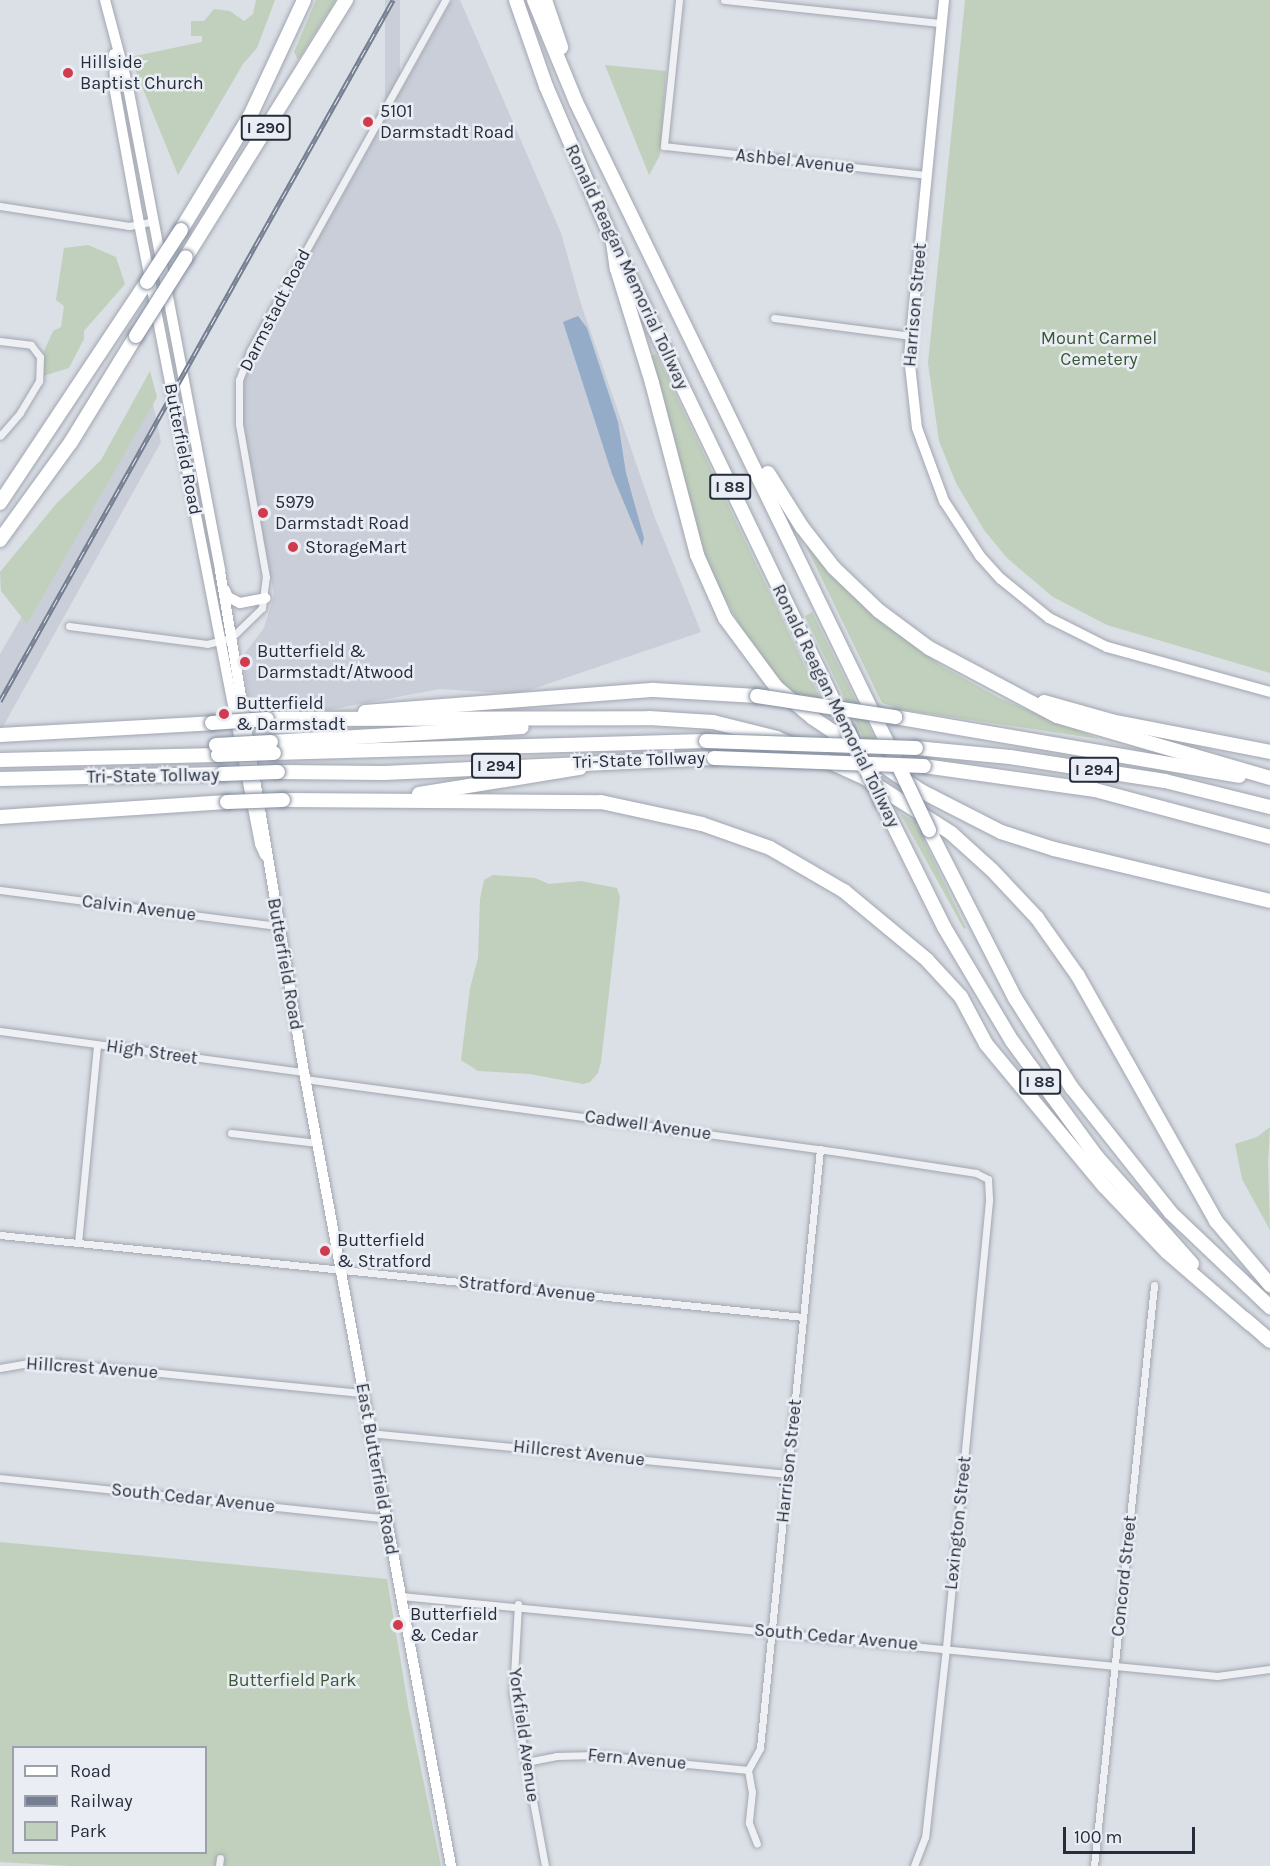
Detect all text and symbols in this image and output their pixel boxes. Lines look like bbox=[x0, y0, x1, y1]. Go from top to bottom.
place label: Hillside Baptist Church bbox=[80, 52, 204, 94]
marker: Hillside Baptist Church bbox=[61, 66, 75, 80]
place label: 5101 Darmstadt Road bbox=[380, 101, 514, 144]
road number: I 290 bbox=[240, 115, 292, 141]
marker: 5101 Darmstadt Road bbox=[361, 115, 375, 129]
street label: Ronald Reagan Memorial Tollway bbox=[561, 141, 693, 393]
street label: Ashbel Avenue bbox=[735, 144, 855, 178]
street label: Harrison Street bbox=[899, 242, 931, 368]
street label: Darmstadt Road bbox=[235, 245, 315, 375]
park label: Mount Carmel Cemetery bbox=[1041, 328, 1157, 370]
street label: Butterfield Road bbox=[160, 381, 206, 517]
road number: I 88 bbox=[709, 474, 751, 500]
place label: 5979 Darmstadt Road bbox=[275, 492, 409, 534]
marker: 5979 Darmstadt Road bbox=[256, 506, 270, 520]
place label: StorageMart bbox=[305, 536, 407, 558]
marker: StorageMart bbox=[286, 540, 300, 554]
street label: Ronald Reagan Memorial Tollway bbox=[768, 581, 904, 831]
place label: Butterfield & Darmstadt/Atwood bbox=[257, 641, 414, 684]
marker: Butterfield & Darmstadt/Atwood bbox=[238, 655, 252, 669]
place label: Butterfield & Darmstadt bbox=[236, 693, 345, 736]
marker: Butterfield & Darmstadt bbox=[217, 707, 231, 721]
street label: Tri-State Tollway bbox=[572, 747, 706, 773]
road number: I 294 bbox=[470, 753, 522, 779]
road number: I 294 bbox=[1068, 757, 1120, 783]
street label: Tri-State Tollway bbox=[87, 764, 219, 788]
street label: Calvin Avenue bbox=[81, 890, 197, 926]
street label: Butterfield Road bbox=[263, 896, 307, 1032]
street label: High Street bbox=[105, 1035, 199, 1069]
road number: I 88 bbox=[1019, 1069, 1061, 1095]
street label: Cadwell Avenue bbox=[583, 1105, 713, 1145]
place label: Butterfield & Stratford bbox=[337, 1230, 432, 1272]
marker: Butterfield & Stratford bbox=[318, 1244, 332, 1258]
street label: Stratford Avenue bbox=[457, 1271, 597, 1307]
street label: Hillcrest Avenue bbox=[25, 1353, 159, 1383]
street label: East Butterfield Road bbox=[351, 1381, 403, 1557]
street label: Harrison Street bbox=[772, 1398, 806, 1524]
street label: Hillcrest Avenue bbox=[512, 1435, 646, 1471]
street label: Lexington Street bbox=[940, 1455, 976, 1591]
street label: South Cedar Avenue bbox=[110, 1479, 276, 1517]
street label: Concord Street bbox=[1107, 1514, 1141, 1638]
place label: Butterfield & Cedar bbox=[410, 1604, 498, 1646]
marker: Butterfield & Cedar bbox=[391, 1618, 405, 1632]
street label: South Cedar Avenue bbox=[753, 1619, 919, 1655]
street label: Yorkfield Avenue bbox=[504, 1667, 544, 1803]
park label: Butterfield Park bbox=[228, 1669, 356, 1691]
street label: Fern Avenue bbox=[587, 1744, 687, 1774]
legend bbox=[12, 1746, 207, 1854]
text: Road bbox=[70, 1760, 111, 1782]
text: Railway bbox=[70, 1790, 133, 1812]
scale bar bbox=[1066, 1815, 1198, 1853]
text: Park bbox=[70, 1820, 107, 1842]
text: 100 m bbox=[1074, 1826, 1122, 1848]

